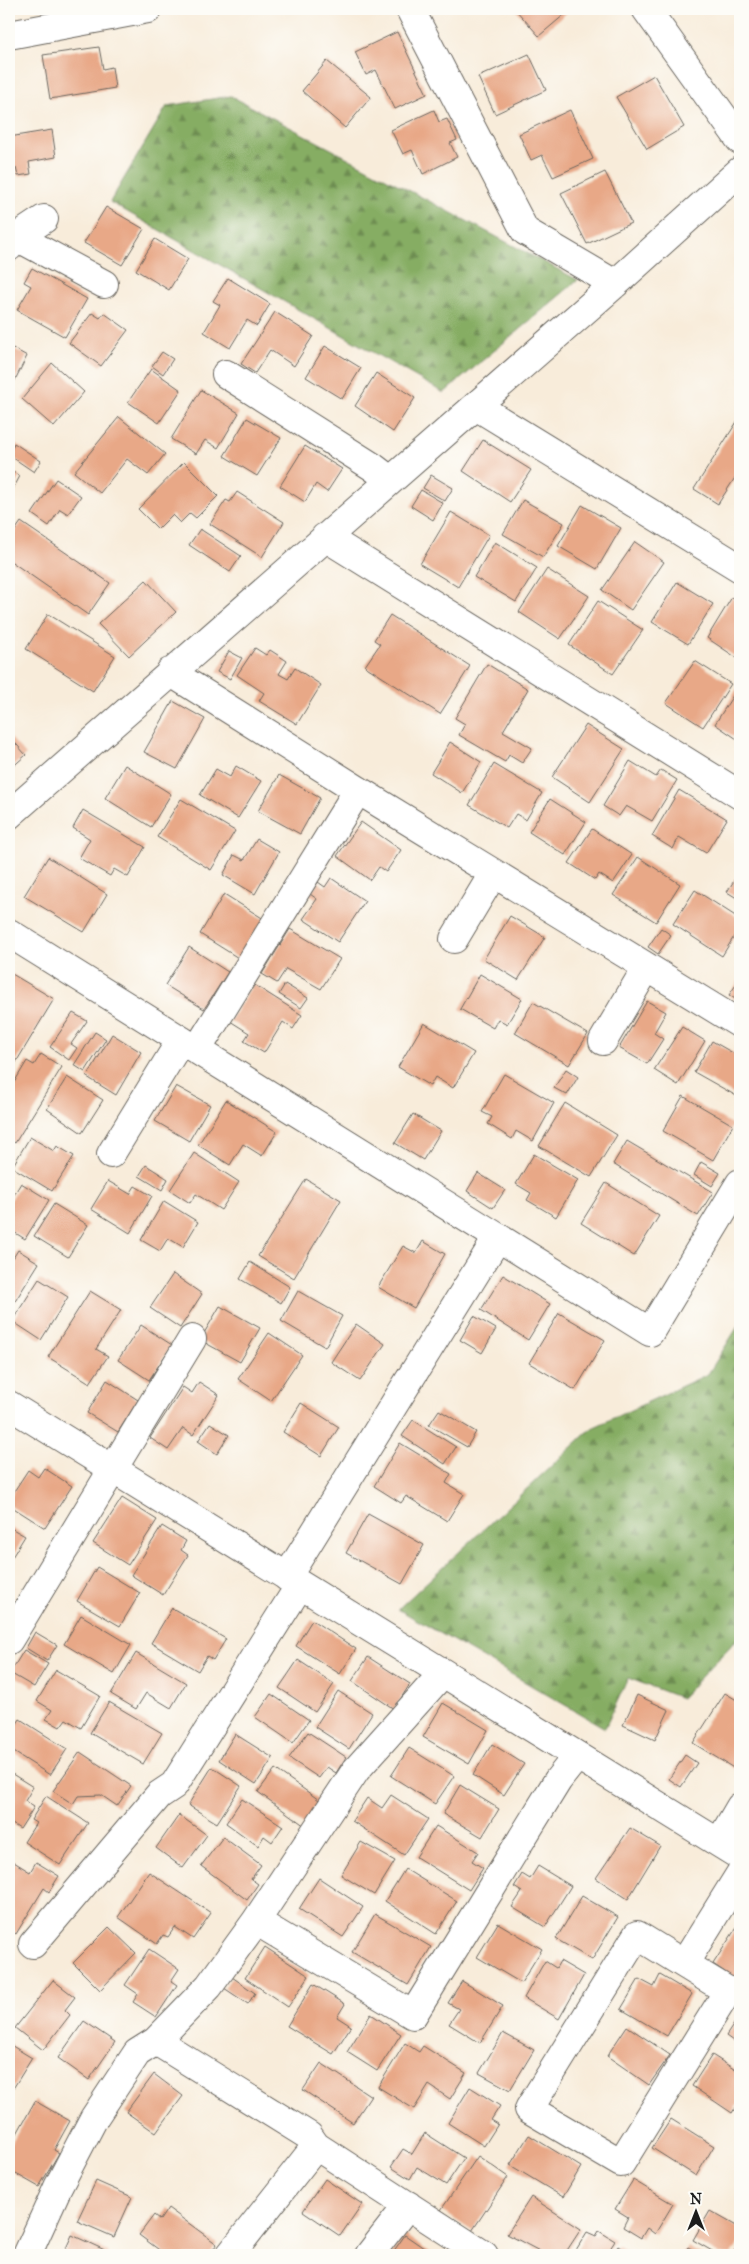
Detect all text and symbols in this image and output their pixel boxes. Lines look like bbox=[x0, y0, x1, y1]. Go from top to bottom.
north arrow bbox=[672, 2186, 722, 2236]
text: N bbox=[690, 2191, 702, 2208]

